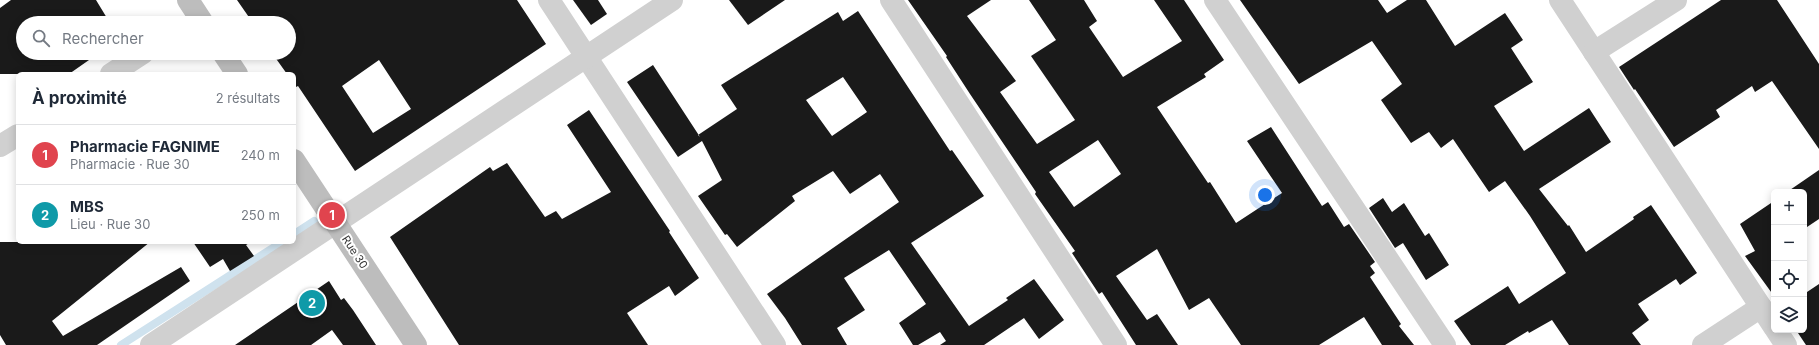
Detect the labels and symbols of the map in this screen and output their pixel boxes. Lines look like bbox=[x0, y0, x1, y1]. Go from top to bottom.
your location bbox=[1255, 185, 1275, 205]
pin: 1 bbox=[319, 200, 345, 230]
street label: Rue 30 bbox=[339, 233, 371, 271]
pin: 2 bbox=[299, 288, 325, 318]

